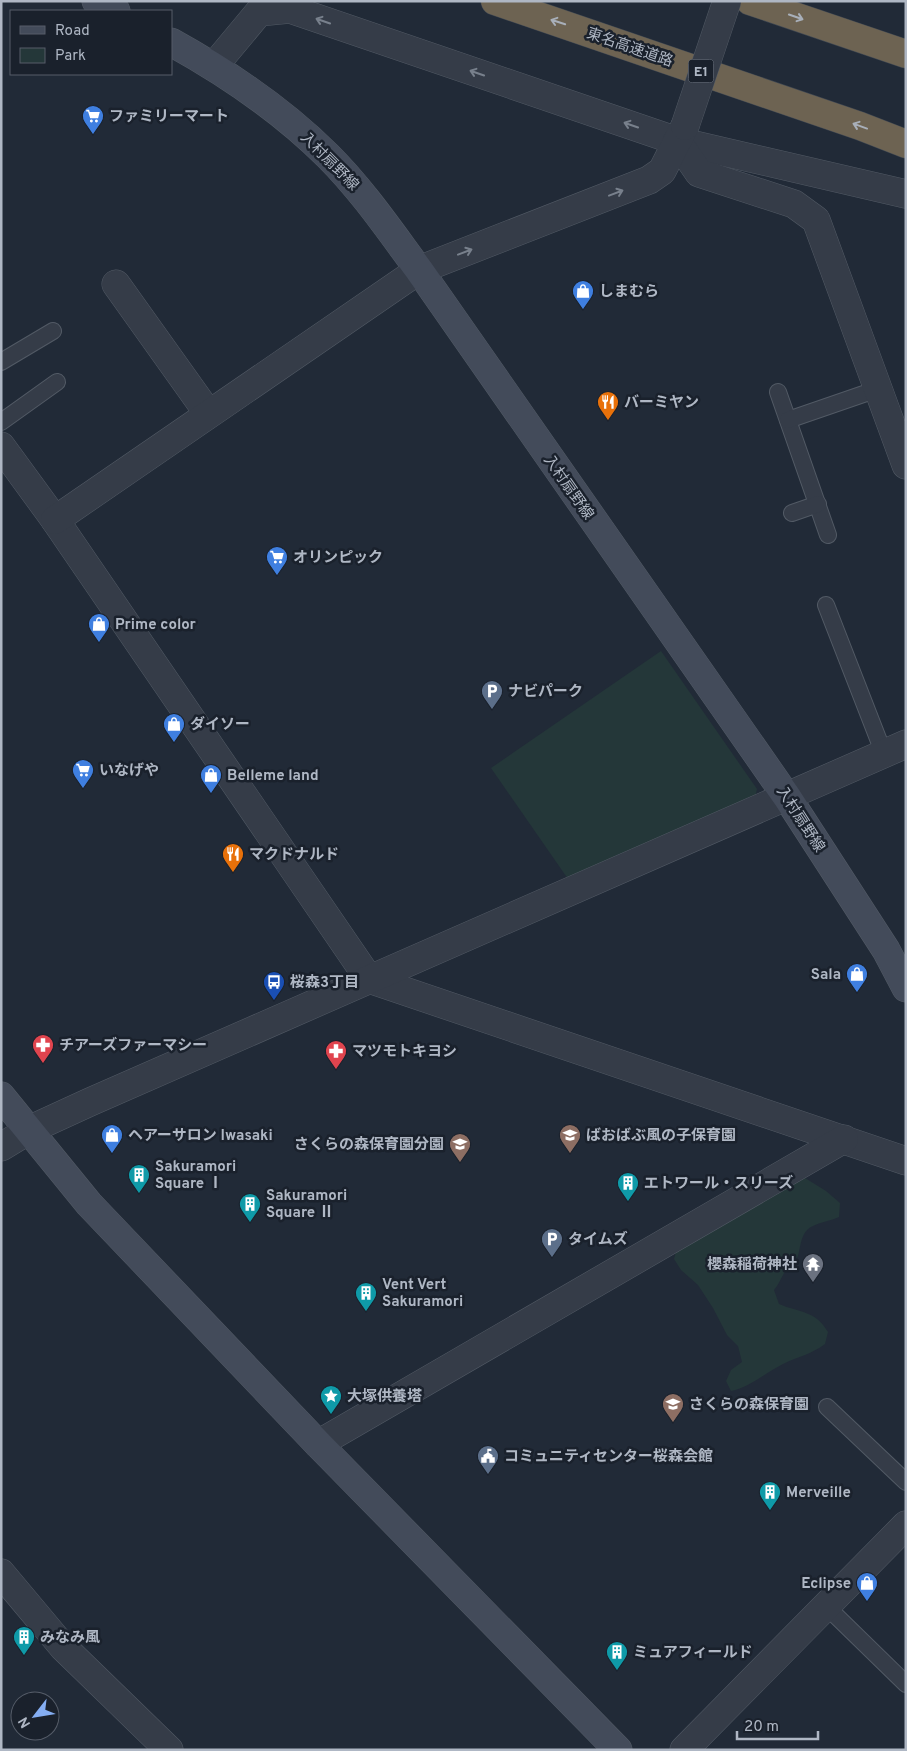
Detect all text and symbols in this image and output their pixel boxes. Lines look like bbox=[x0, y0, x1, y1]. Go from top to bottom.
legend bbox=[10, 10, 172, 75]
one-way arrow bbox=[788, 13, 803, 22]
one-way arrow bbox=[315, 15, 331, 25]
one-way arrow bbox=[550, 17, 566, 26]
text: Road bbox=[55, 22, 90, 41]
street label: 東名高速道路 bbox=[584, 25, 675, 72]
text: Park bbox=[55, 47, 86, 66]
road number: E1 bbox=[688, 59, 714, 82]
one-way arrow bbox=[470, 68, 485, 77]
supermarket icon: ファミリーマート bbox=[81, 104, 105, 135]
place label: ファミリーマート bbox=[109, 108, 229, 127]
one-way arrow bbox=[624, 120, 639, 129]
one-way arrow bbox=[853, 121, 869, 130]
street label: 入村扇野線 bbox=[296, 128, 363, 195]
one-way arrow bbox=[608, 188, 623, 197]
one-way arrow bbox=[457, 246, 472, 256]
shop icon: しまむら bbox=[571, 279, 595, 310]
place label: しまむら bbox=[599, 283, 659, 302]
restaurant icon: バーミヤン bbox=[596, 390, 620, 421]
place label: バーミヤン bbox=[624, 394, 699, 413]
street label: 入村扇野線 bbox=[538, 451, 598, 524]
supermarket icon: オリンピック bbox=[265, 545, 289, 576]
place label: オリンピック bbox=[293, 549, 383, 568]
shop icon: Prime color bbox=[87, 612, 111, 643]
place label: Prime color bbox=[115, 616, 197, 635]
parking icon: ナビパーク bbox=[480, 679, 504, 710]
place label: ナビパーク bbox=[508, 683, 583, 702]
shop icon: ダイソー bbox=[162, 712, 186, 743]
place label: ダイソー bbox=[190, 716, 250, 735]
supermarket icon: いなげや bbox=[71, 758, 95, 789]
place label: いなげや bbox=[99, 762, 159, 781]
shop icon: Belleme land bbox=[199, 763, 223, 794]
place label: Belleme land bbox=[227, 767, 319, 786]
street label: 入村扇野線 bbox=[771, 783, 829, 856]
restaurant icon: マクドナルド bbox=[221, 842, 245, 873]
place label: マクドナルド bbox=[249, 846, 339, 865]
shop icon: Sala bbox=[845, 962, 869, 993]
place label: Sala bbox=[811, 966, 841, 985]
bus stop icon: 桜森3丁目 bbox=[262, 970, 286, 1001]
place label: 桜森3丁目 bbox=[290, 974, 359, 993]
pharmacy icon: チアーズファーマシー bbox=[31, 1033, 55, 1064]
place label: チアーズファーマシー bbox=[59, 1036, 207, 1056]
pharmacy icon: マツモトキヨシ bbox=[324, 1039, 348, 1070]
place label: マツモトキヨシ bbox=[352, 1043, 457, 1062]
shop icon: ヘアーサロン Iwasaki bbox=[100, 1123, 124, 1154]
school or university icon: ばおばぶ風の子保育園 bbox=[558, 1123, 582, 1154]
place label: ヘアーサロン Iwasaki bbox=[128, 1127, 273, 1146]
place label: ばおばぶ風の子保育園 bbox=[586, 1127, 736, 1146]
school or university icon: さくらの森保育園分園 bbox=[448, 1132, 472, 1163]
place label: さくらの森保育園分園 bbox=[294, 1136, 444, 1155]
place label: Sakuramori Square Ⅰ bbox=[155, 1158, 236, 1194]
building icon: Sakuramori Square Ⅰ bbox=[127, 1163, 151, 1194]
building icon: エトワール・スリーズ bbox=[616, 1171, 640, 1202]
place label: エトワール・スリーズ bbox=[644, 1174, 793, 1194]
place label: Sakuramori Square Ⅱ bbox=[266, 1187, 347, 1223]
building icon: Sakuramori Square Ⅱ bbox=[238, 1192, 262, 1223]
parking icon: タイムズ bbox=[540, 1227, 564, 1258]
place label: タイムズ bbox=[568, 1230, 628, 1250]
temple icon: 櫻森稲荷神社 bbox=[801, 1252, 825, 1283]
place label: 櫻森稲荷神社 bbox=[707, 1255, 797, 1275]
place label: Vent Vert Sakuramori bbox=[382, 1276, 463, 1312]
building icon: Vent Vert Sakuramori bbox=[354, 1281, 378, 1312]
place icon: 大塚供養塔 bbox=[319, 1384, 343, 1415]
place label: 大塚供養塔 bbox=[347, 1387, 422, 1407]
school or university icon: さくらの森保育園 bbox=[661, 1392, 685, 1423]
place label: さくらの森保育園 bbox=[689, 1396, 809, 1415]
public building icon: コミュニティセンター桜森会館 bbox=[476, 1444, 500, 1475]
place label: コミュニティセンター桜森会館 bbox=[504, 1448, 713, 1467]
building icon: Merveille bbox=[758, 1480, 782, 1511]
place label: Merveille bbox=[786, 1484, 851, 1503]
shop icon: Eclipse bbox=[855, 1571, 879, 1602]
place label: Eclipse bbox=[801, 1575, 851, 1594]
building icon: みなみ風 bbox=[12, 1625, 36, 1656]
place label: みなみ風 bbox=[40, 1629, 100, 1648]
building icon: ミュアフィールド bbox=[605, 1640, 629, 1671]
place label: ミュアフィールド bbox=[633, 1644, 752, 1663]
north arrow bbox=[10, 1691, 60, 1741]
scale bar bbox=[737, 1708, 818, 1740]
text: N bbox=[15, 1713, 35, 1731]
text: 20 m bbox=[744, 1718, 779, 1737]

